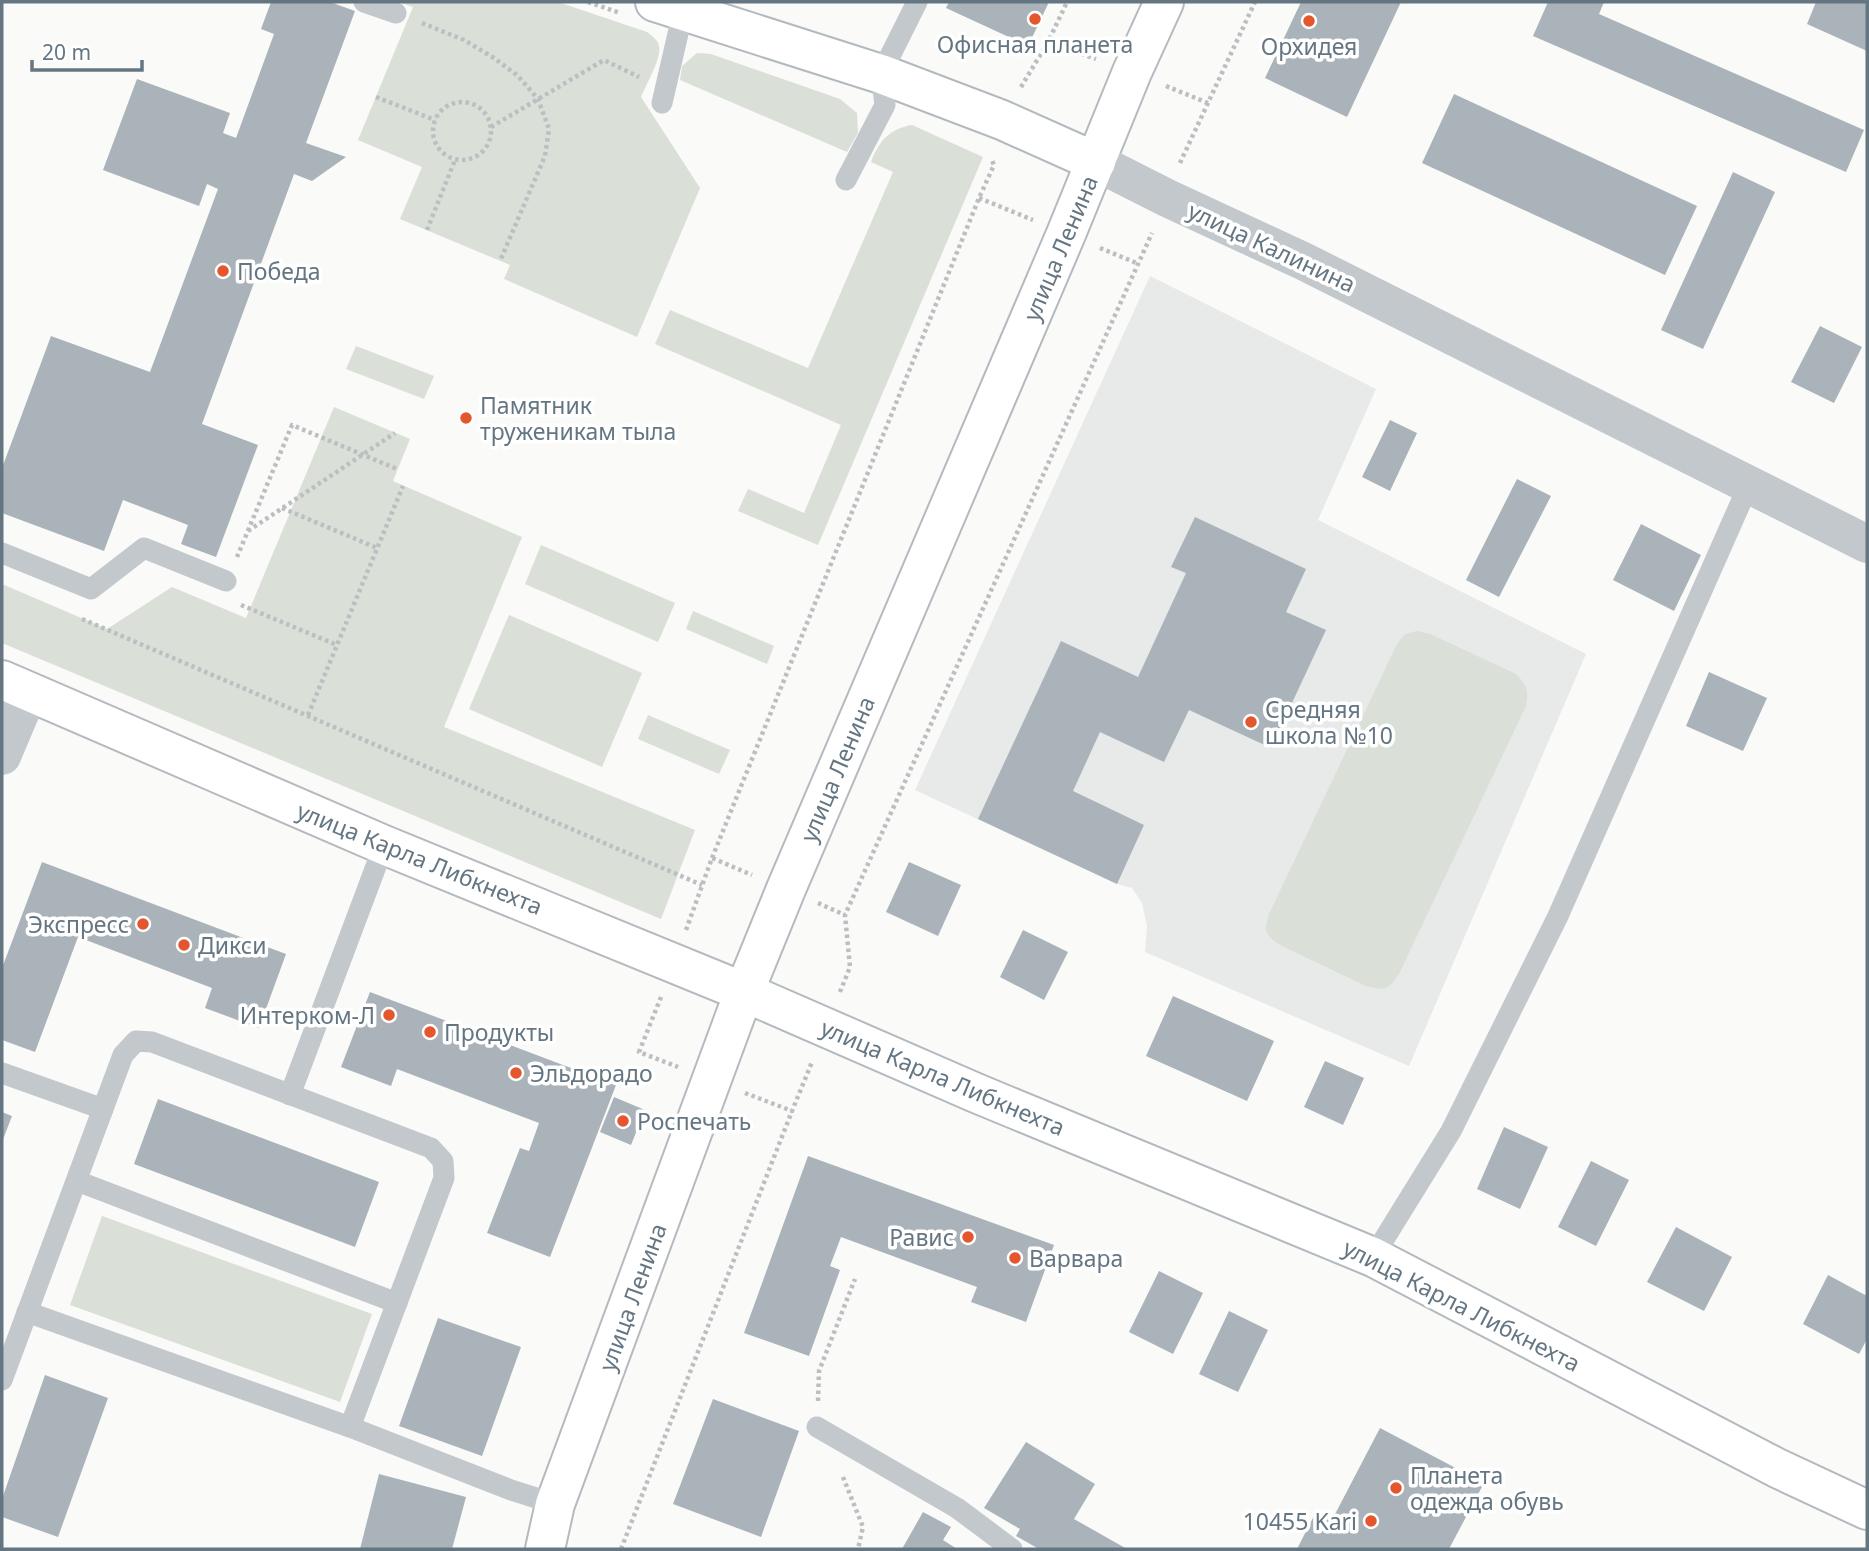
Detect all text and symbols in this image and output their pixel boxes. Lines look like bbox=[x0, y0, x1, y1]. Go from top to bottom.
marker: Офисная планета bbox=[1027, 11, 1043, 27]
marker: Орхидея bbox=[1301, 13, 1317, 29]
scale bar bbox=[32, 28, 142, 72]
place label: Офисная планета bbox=[937, 28, 1133, 60]
place label: Орхидея bbox=[1261, 30, 1357, 62]
text: 20 m bbox=[42, 38, 91, 66]
street label: улица Ленина bbox=[1015, 170, 1105, 326]
street label: улица Калинина bbox=[1183, 194, 1361, 300]
place label: Победа bbox=[237, 255, 320, 287]
marker: Победа bbox=[215, 263, 231, 279]
place label: Памятник труженикам тыла bbox=[480, 389, 676, 447]
marker: Памятник труженикам тыла bbox=[458, 410, 474, 426]
street label: улица Ленина bbox=[792, 691, 882, 847]
place label: Средняя школа №10 bbox=[1265, 693, 1393, 751]
marker: Средняя школа №10 bbox=[1243, 714, 1259, 730]
street label: улица Карла Либкнехта bbox=[292, 794, 548, 922]
place label: Экспресс bbox=[28, 908, 129, 940]
marker: Экспресс bbox=[135, 916, 151, 932]
place label: Дикси bbox=[198, 929, 266, 961]
marker: Дикси bbox=[176, 937, 192, 953]
place label: Интерком-Л bbox=[240, 999, 375, 1031]
marker: Интерком-Л bbox=[381, 1007, 397, 1023]
street label: улица Карла Либкнехта bbox=[816, 1011, 1070, 1143]
place label: Продукты bbox=[444, 1016, 554, 1048]
marker: Продукты bbox=[422, 1024, 438, 1040]
place label: Эльдорадо bbox=[530, 1057, 653, 1089]
marker: Эльдорадо bbox=[508, 1065, 524, 1081]
place label: Роспечать bbox=[637, 1105, 751, 1137]
marker: Роспечать bbox=[615, 1113, 631, 1129]
street label: улица Ленина bbox=[590, 1219, 674, 1375]
place label: Равис bbox=[889, 1221, 954, 1253]
marker: Равис bbox=[960, 1229, 976, 1245]
street label: улица Карла Либкнехта bbox=[1338, 1231, 1586, 1379]
place label: Варвара bbox=[1029, 1242, 1123, 1274]
marker: Варвара bbox=[1007, 1250, 1023, 1266]
place label: Планета одежда обувь bbox=[1410, 1459, 1564, 1517]
marker: Планета одежда обувь bbox=[1388, 1480, 1404, 1496]
place label: 10455 Kari bbox=[1243, 1505, 1357, 1537]
marker: 10455 Kari bbox=[1363, 1513, 1379, 1529]

